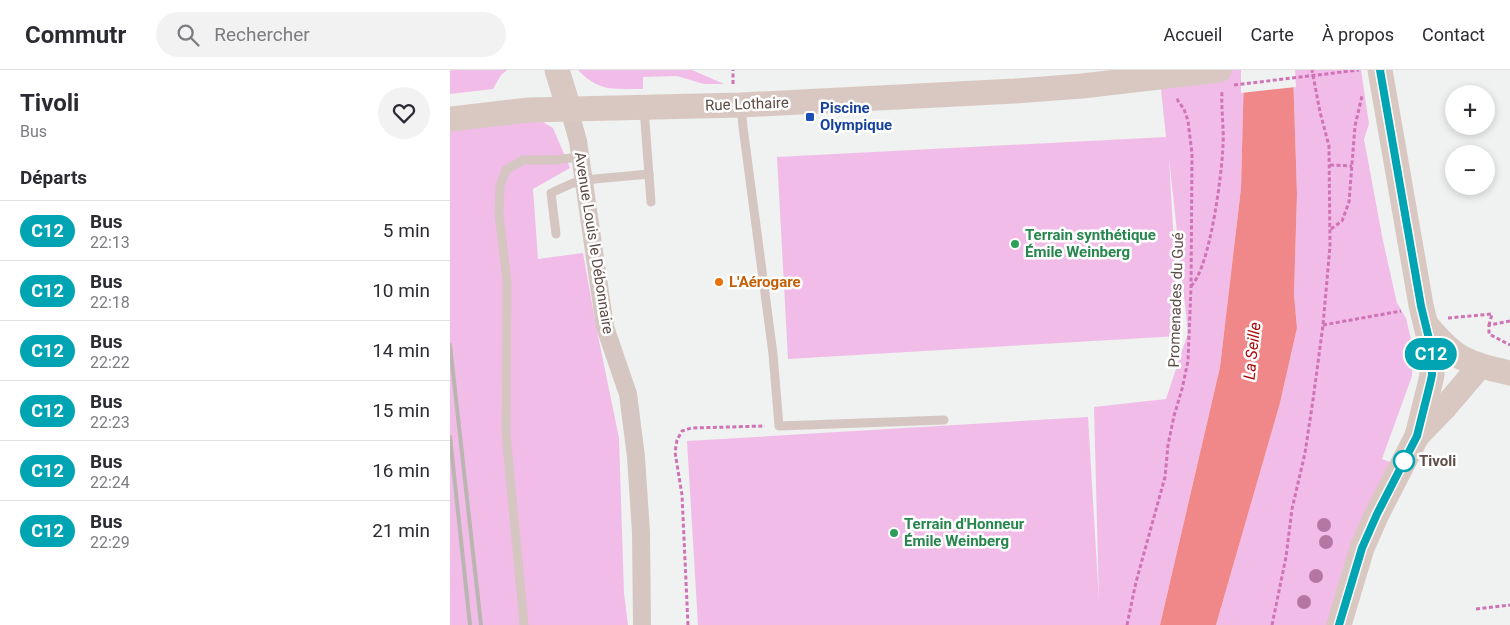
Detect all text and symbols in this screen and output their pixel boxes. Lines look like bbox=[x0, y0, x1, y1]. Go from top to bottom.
search box bbox=[156, 12, 506, 57]
text: Commutr bbox=[25, 21, 126, 49]
icon: search bbox=[174, 21, 202, 49]
text: Rechercher bbox=[214, 23, 310, 46]
text: Accueil bbox=[1164, 24, 1222, 45]
text: Carte bbox=[1250, 24, 1294, 45]
text: À propos bbox=[1322, 24, 1394, 45]
text: Contact bbox=[1422, 24, 1485, 45]
map controls bbox=[1445, 85, 1495, 195]
button: + bbox=[1445, 85, 1495, 135]
button: heart bbox=[378, 87, 430, 139]
text: Tivoli bbox=[20, 89, 79, 117]
street label: Rue Lothaire bbox=[705, 94, 789, 114]
place label: Piscine Olympique bbox=[820, 99, 892, 134]
marker: Piscine Olympique bbox=[804, 111, 816, 123]
text: Bus bbox=[20, 122, 47, 141]
button: − bbox=[1445, 145, 1495, 195]
street label: Avenue Louis le Débonnaire bbox=[571, 151, 617, 335]
text: Départs bbox=[20, 166, 87, 189]
text: Bus bbox=[90, 210, 123, 233]
text: 5 min bbox=[383, 219, 430, 242]
text: C12 bbox=[31, 220, 64, 241]
place label: Terrain synthétique Émile Weinberg bbox=[1025, 226, 1156, 261]
street label: Promenades du Gué bbox=[1165, 232, 1187, 368]
text: 22:13 bbox=[90, 233, 130, 252]
marker: Terrain synthétique Émile Weinberg bbox=[1009, 238, 1021, 250]
text: Bus bbox=[90, 270, 123, 293]
place label: L'Aérogare bbox=[729, 273, 801, 291]
marker: L'Aérogare bbox=[713, 276, 725, 288]
text: 10 min bbox=[372, 279, 430, 302]
text: C12 bbox=[31, 280, 64, 301]
text: 22:18 bbox=[90, 293, 130, 312]
water label: La Seille bbox=[1240, 321, 1264, 381]
text: Bus bbox=[90, 330, 123, 353]
line badge: C12 bbox=[1402, 338, 1460, 370]
text: 14 min bbox=[372, 339, 430, 362]
text: C12 bbox=[31, 340, 64, 361]
text: C12 bbox=[1415, 343, 1447, 364]
text: 22:22 bbox=[90, 353, 130, 372]
text: Bus bbox=[90, 390, 123, 413]
text: 15 min bbox=[372, 399, 430, 422]
text: C12 bbox=[31, 400, 64, 421]
text: 22:23 bbox=[90, 413, 130, 432]
text: Bus bbox=[90, 450, 123, 473]
marker: Tivoli bbox=[1393, 450, 1415, 472]
place label: Tivoli bbox=[1419, 452, 1456, 470]
text: 16 min bbox=[372, 459, 430, 482]
text: C12 bbox=[31, 460, 64, 481]
text: 22:24 bbox=[90, 473, 130, 492]
text: Bus bbox=[90, 510, 123, 533]
place label: Terrain d'Honneur Émile Weinberg bbox=[904, 515, 1025, 550]
text: 21 min bbox=[372, 519, 430, 542]
text: C12 bbox=[31, 520, 64, 541]
marker: Terrain d'Honneur Émile Weinberg bbox=[888, 527, 900, 539]
text: 22:29 bbox=[90, 533, 130, 552]

